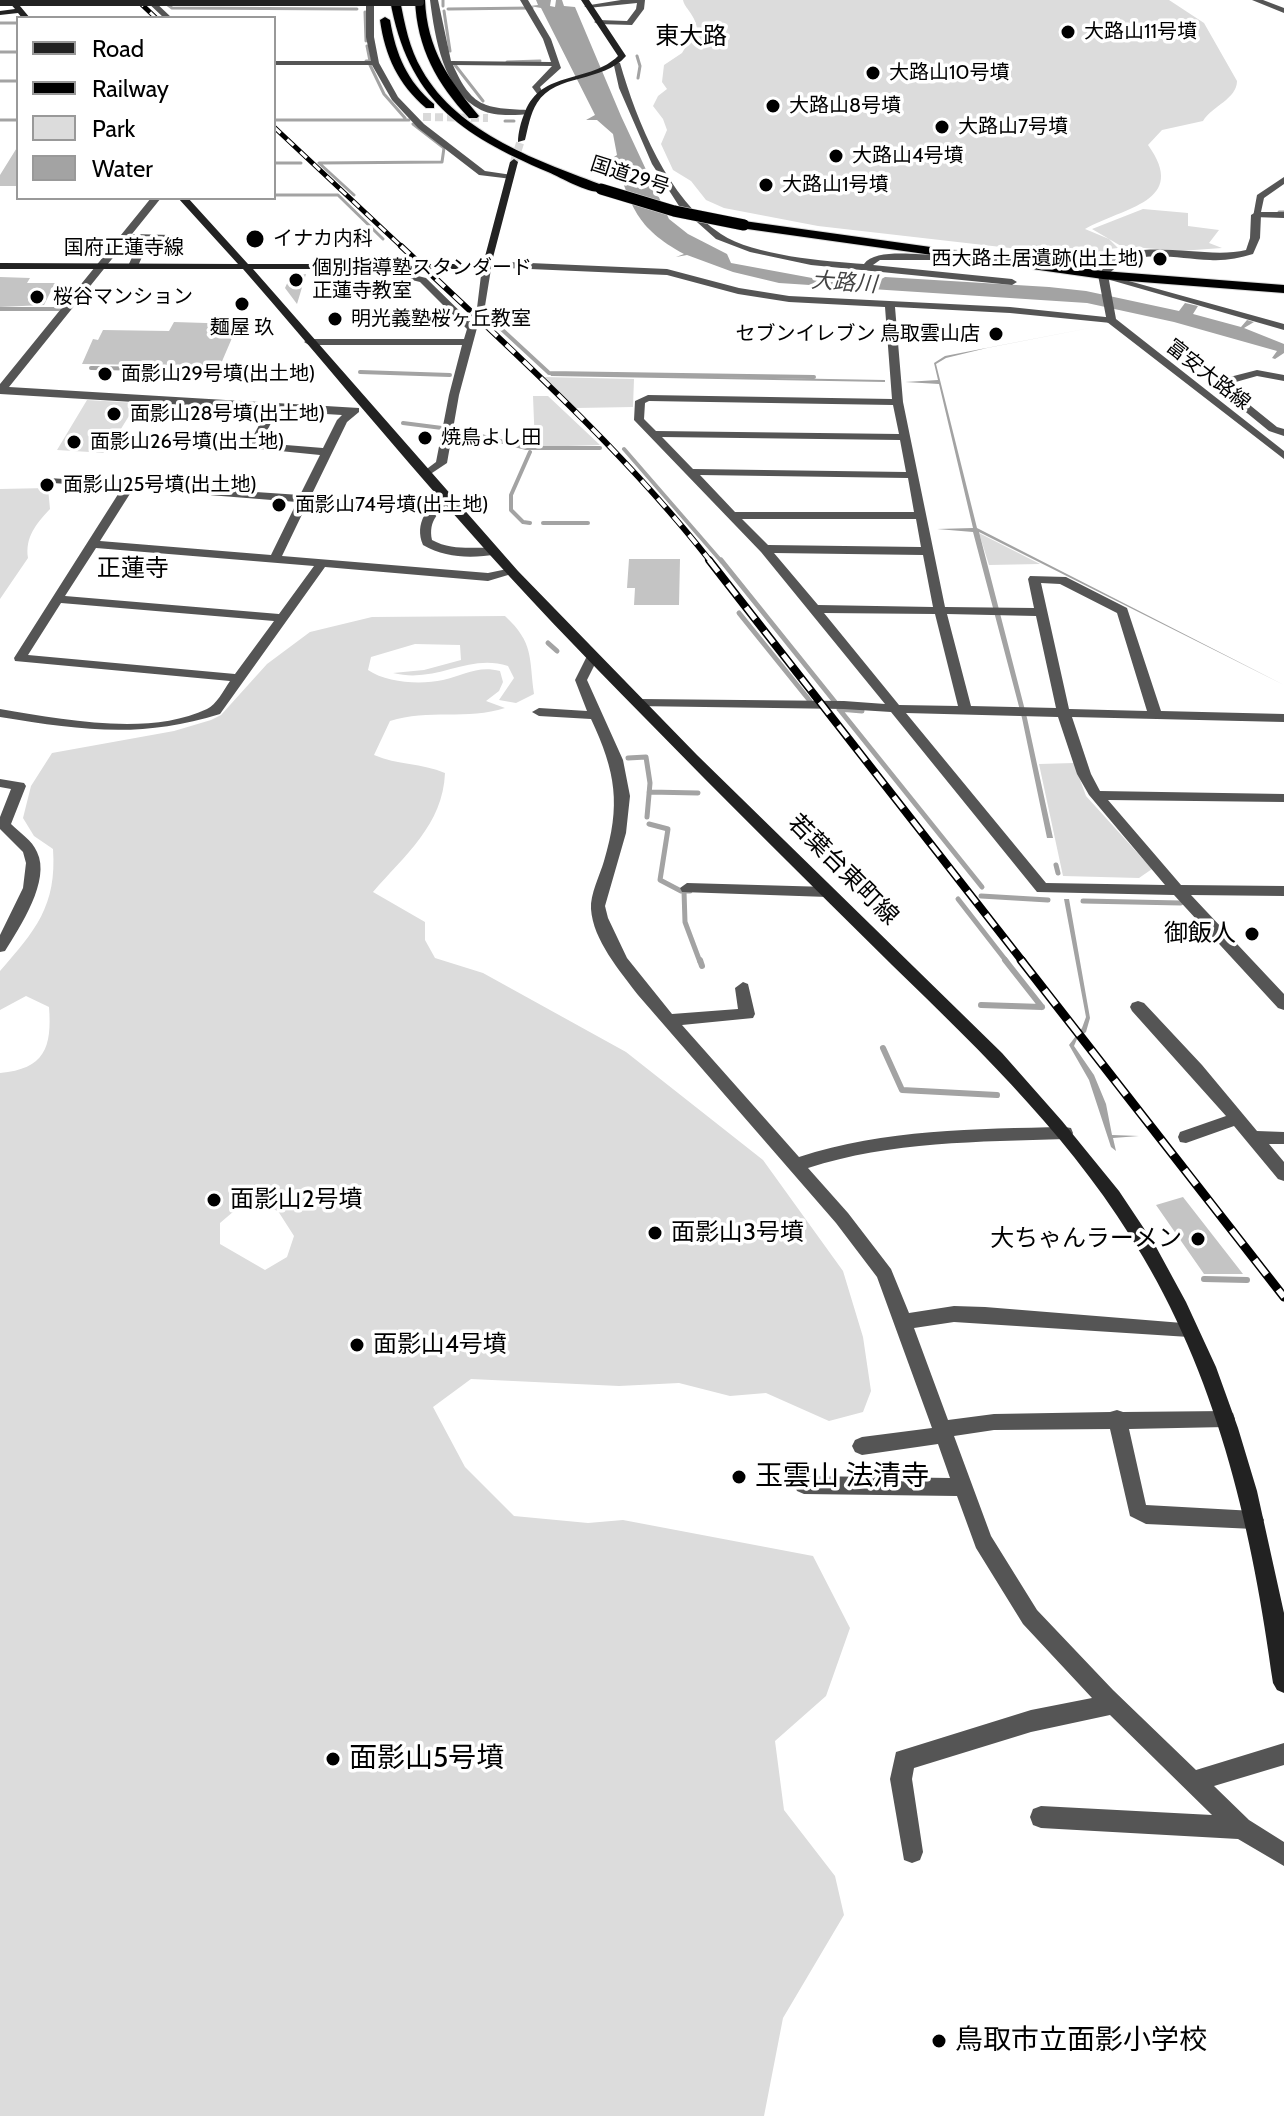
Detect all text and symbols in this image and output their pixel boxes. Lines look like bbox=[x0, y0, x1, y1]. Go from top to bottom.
legend bbox=[16, 16, 276, 200]
place label: 大路山11号墳 bbox=[1084, 20, 1197, 44]
district label: 東大路 bbox=[655, 23, 727, 51]
marker: 大路山11号墳 bbox=[1059, 23, 1077, 41]
text: Road bbox=[92, 34, 144, 63]
place label: 大路山10号墳 bbox=[889, 61, 1009, 85]
marker: 大路山10号墳 bbox=[864, 64, 882, 82]
text: Railway bbox=[92, 74, 169, 103]
place label: 大路山8号墳 bbox=[789, 94, 901, 118]
marker: 大路山8号墳 bbox=[764, 97, 782, 115]
text: Park bbox=[92, 114, 135, 143]
place label: 大路山7号墳 bbox=[958, 115, 1068, 139]
marker: 大路山7号墳 bbox=[933, 118, 951, 136]
place label: 大路山4号墳 bbox=[852, 144, 964, 168]
marker: 大路山4号墳 bbox=[827, 147, 845, 165]
street label: 国道29号 bbox=[587, 152, 673, 200]
text: Water bbox=[92, 154, 153, 183]
place label: 大路山1号墳 bbox=[782, 173, 889, 197]
marker: 大路山1号墳 bbox=[757, 176, 775, 194]
place label: イナカ内科 bbox=[273, 227, 373, 251]
marker: イナカ内科 bbox=[244, 228, 266, 250]
street label: 国府正蓮寺線 bbox=[64, 236, 184, 260]
place label: 西大路土居遺跡(出土地) bbox=[931, 247, 1144, 271]
marker: 西大路土居遺跡(出土地) bbox=[1151, 250, 1169, 268]
place label: 個別指導塾スタンダード 正蓮寺教室 bbox=[312, 256, 532, 303]
water label: 大路川 bbox=[810, 268, 878, 298]
marker: 個別指導塾スタンダード 正蓮寺教室 bbox=[287, 271, 305, 289]
place label: 桜谷マンション bbox=[53, 285, 193, 309]
marker: 桜谷マンション bbox=[28, 288, 46, 306]
marker: 麺屋 玖 bbox=[233, 295, 251, 313]
place label: 明光義塾桜ヶ丘教室 bbox=[351, 307, 531, 331]
marker: 明光義塾桜ヶ丘教室 bbox=[326, 310, 344, 328]
place label: 麺屋 玖 bbox=[210, 316, 274, 340]
place label: セブンイレブン 鳥取雲山店 bbox=[736, 322, 980, 346]
marker: セブンイレブン 鳥取雲山店 bbox=[987, 325, 1005, 343]
street label: 富安大路線 bbox=[1161, 335, 1255, 415]
place label: 面影山29号墳(出土地) bbox=[121, 362, 315, 386]
marker: 面影山29号墳(出土地) bbox=[96, 365, 114, 383]
place label: 面影山28号墳(出土地) bbox=[130, 402, 325, 426]
marker: 面影山28号墳(出土地) bbox=[105, 405, 123, 423]
place label: 焼鳥よし田 bbox=[441, 426, 541, 450]
marker: 焼鳥よし田 bbox=[416, 429, 434, 447]
place label: 面影山26号墳(出土地) bbox=[90, 430, 284, 454]
marker: 面影山26号墳(出土地) bbox=[65, 433, 83, 451]
place label: 面影山25号墳(出土地) bbox=[63, 473, 257, 497]
marker: 面影山25号墳(出土地) bbox=[38, 476, 56, 494]
place label: 面影山74号墳(出土地) bbox=[295, 493, 488, 517]
marker: 面影山74号墳(出土地) bbox=[270, 496, 288, 514]
district label: 正蓮寺 bbox=[97, 555, 169, 583]
street label: 若葉台東町線 bbox=[782, 809, 904, 931]
place label: 御飯人 bbox=[1164, 920, 1236, 948]
marker: 御飯人 bbox=[1243, 925, 1261, 943]
place label: 面影山2号墳 bbox=[230, 1186, 363, 1214]
marker: 面影山2号墳 bbox=[205, 1191, 223, 1209]
place label: 面影山3号墳 bbox=[671, 1219, 804, 1247]
marker: 面影山3号墳 bbox=[646, 1224, 664, 1242]
place label: 大ちゃんラーメン bbox=[990, 1225, 1182, 1253]
marker: 大ちゃんラーメン bbox=[1189, 1230, 1207, 1248]
place label: 面影山4号墳 bbox=[373, 1331, 507, 1359]
marker: 面影山4号墳 bbox=[348, 1336, 366, 1354]
place label: 玉雲山 法清寺 bbox=[755, 1460, 929, 1494]
marker: 玉雲山 法清寺 bbox=[730, 1468, 748, 1486]
place label: 面影山5号墳 bbox=[349, 1742, 504, 1776]
marker: 面影山5号墳 bbox=[324, 1750, 342, 1768]
place label: 鳥取市立面影小学校 bbox=[955, 2024, 1207, 2058]
marker: 鳥取市立面影小学校 bbox=[930, 2032, 948, 2050]

